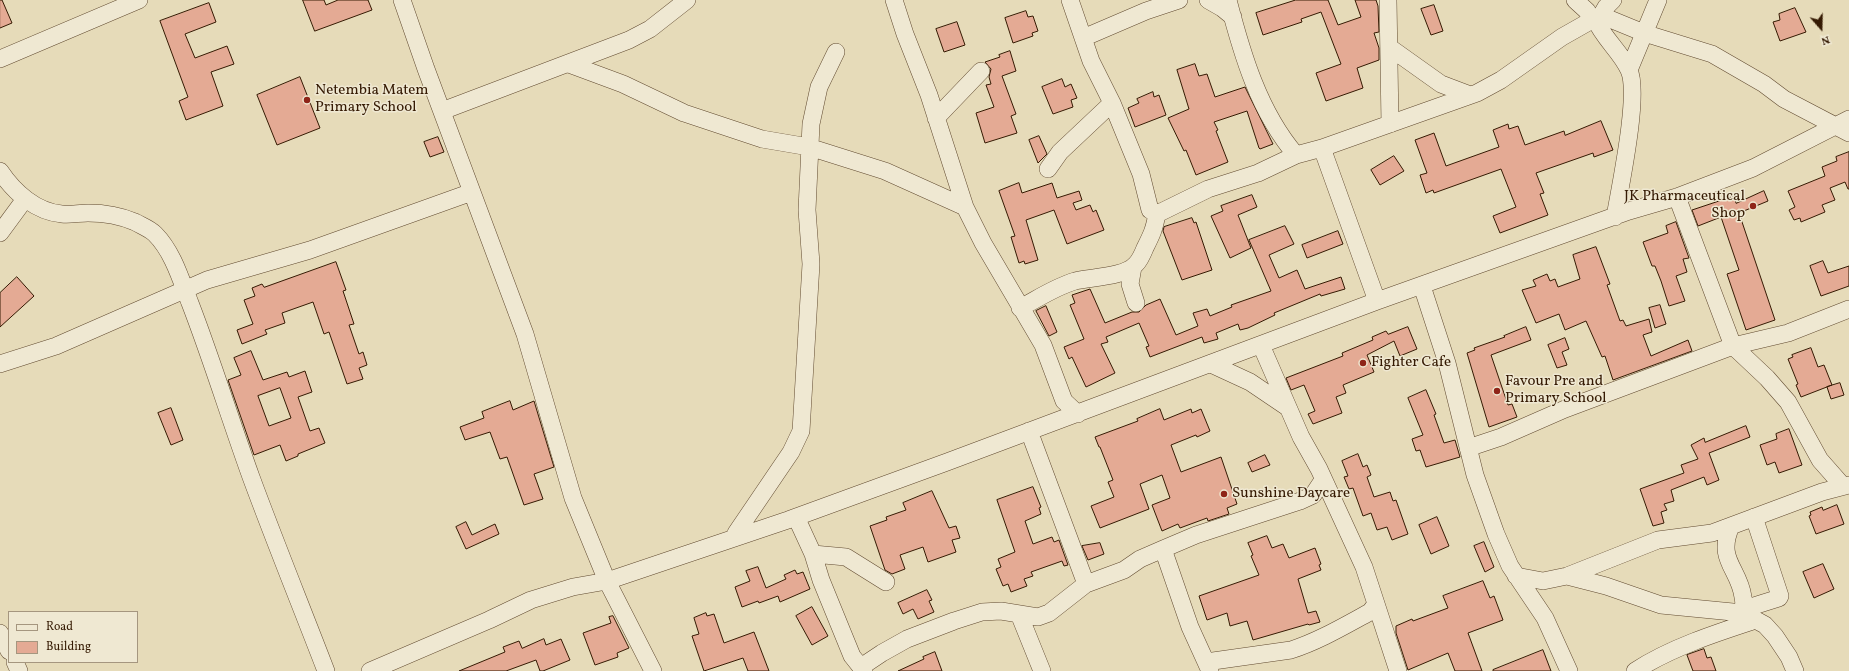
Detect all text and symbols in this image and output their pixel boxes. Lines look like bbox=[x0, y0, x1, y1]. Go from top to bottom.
north arrow bbox=[1801, 8, 1841, 48]
text: N bbox=[1819, 31, 1832, 48]
place label: Netembia Matem Primary School bbox=[315, 82, 429, 117]
marker: Netembia Matem Primary School bbox=[302, 95, 312, 105]
place label: JK Pharmaceutical Shop bbox=[1624, 188, 1745, 223]
marker: JK Pharmaceutical Shop bbox=[1748, 201, 1758, 211]
place label: Fighter Cafe bbox=[1371, 354, 1451, 372]
marker: Fighter Cafe bbox=[1358, 358, 1368, 368]
place label: Favour Pre and Primary School bbox=[1505, 373, 1607, 408]
marker: Favour Pre and Primary School bbox=[1492, 386, 1502, 396]
place label: Sunshine Daycare bbox=[1232, 485, 1350, 503]
marker: Sunshine Daycare bbox=[1219, 489, 1229, 499]
legend bbox=[8, 611, 138, 663]
text: Road bbox=[46, 619, 73, 635]
text: Building bbox=[46, 639, 91, 655]

